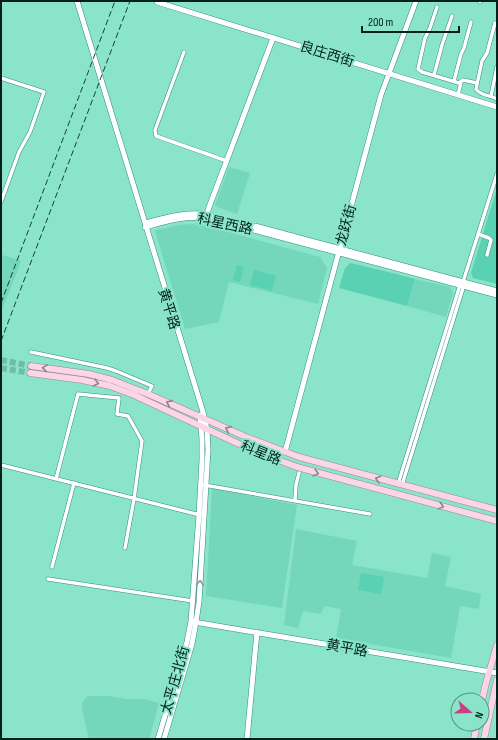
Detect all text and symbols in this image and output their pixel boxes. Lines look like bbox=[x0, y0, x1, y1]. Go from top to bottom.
scale bar bbox=[362, 8, 459, 34]
text: 200 m bbox=[368, 15, 394, 30]
street label: 良庄西街 bbox=[298, 38, 356, 70]
street label: 龙跃街 bbox=[332, 203, 360, 247]
street label: 科星西路 bbox=[196, 210, 254, 238]
street label: 黄平路 bbox=[155, 286, 183, 332]
one-way arrow bbox=[42, 364, 48, 373]
one-way arrow bbox=[93, 378, 99, 386]
one-way arrow bbox=[166, 400, 173, 408]
one-way arrow bbox=[225, 426, 232, 434]
street label: 科星路 bbox=[238, 437, 284, 469]
one-way arrow bbox=[312, 468, 319, 476]
one-way arrow bbox=[375, 475, 382, 484]
one-way arrow bbox=[437, 501, 444, 510]
one-way arrow bbox=[195, 580, 204, 586]
street label: 黄平路 bbox=[325, 636, 369, 660]
street label: 太平庄北街 bbox=[157, 644, 193, 716]
north arrow bbox=[450, 692, 490, 732]
text: N bbox=[472, 710, 486, 720]

